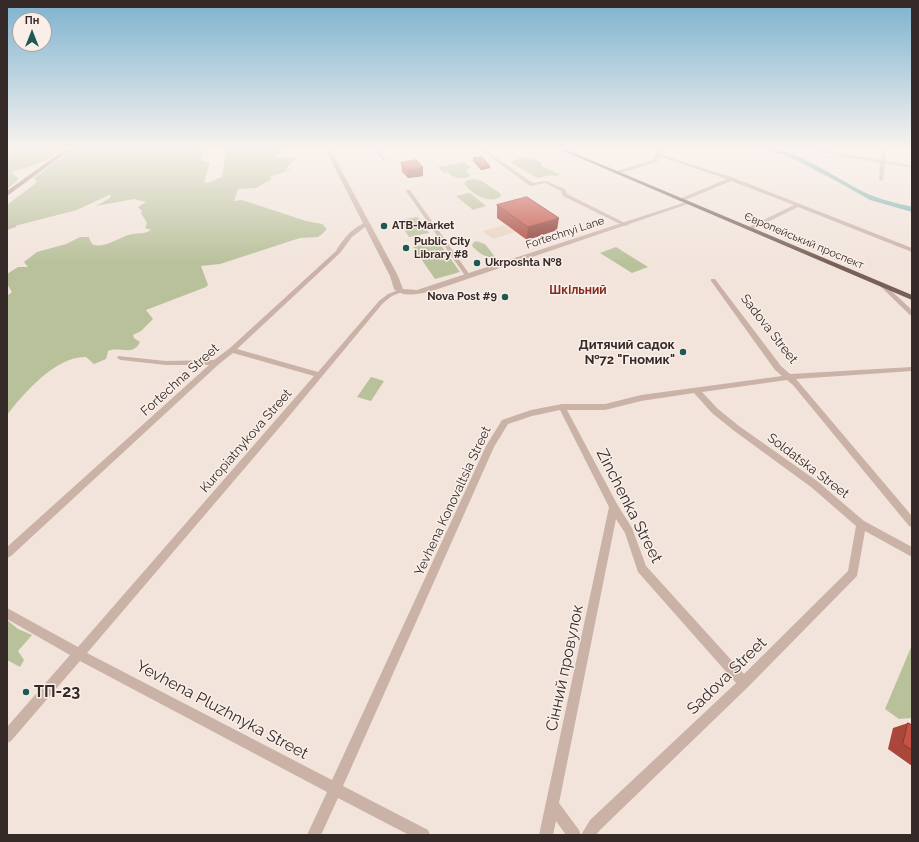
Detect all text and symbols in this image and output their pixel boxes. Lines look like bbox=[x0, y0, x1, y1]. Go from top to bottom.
north arrow bbox=[12, 12, 52, 52]
text: Пн bbox=[25, 14, 39, 27]
street label: Європейський проспект bbox=[742, 210, 866, 272]
street label: Fortechnyi Lane bbox=[524, 214, 606, 252]
place label: ATB-Market bbox=[392, 219, 454, 233]
marker: ATB-Market bbox=[379, 221, 389, 231]
place label: Public City Library #8 bbox=[414, 235, 470, 261]
marker: Public City Library #8 bbox=[401, 243, 411, 253]
place label: Ukrposhta №8 bbox=[485, 256, 562, 270]
marker: Ukrposhta №8 bbox=[472, 258, 482, 268]
district label: Шкільний bbox=[549, 283, 607, 297]
place label: Nova Post #9 bbox=[427, 290, 497, 304]
street label: Sadova Street bbox=[737, 291, 801, 367]
marker: Nova Post #9 bbox=[500, 292, 510, 302]
place label: Дитячий садок №72 "Гномик" bbox=[579, 337, 675, 368]
street label: Fortechna Street bbox=[138, 341, 222, 419]
marker: Дитячий садок №72 "Гномик" bbox=[678, 347, 688, 357]
street label: Kuropiatnykova Street bbox=[197, 386, 295, 496]
street label: Yevhena Konovaltsia Street bbox=[412, 424, 494, 578]
street label: Soldatska Street bbox=[764, 430, 852, 502]
street label: Zinchenka Street bbox=[592, 446, 666, 566]
street label: Сінний провулок bbox=[542, 603, 588, 733]
street label: Sadova Street bbox=[683, 633, 771, 719]
street label: Yevhena Pluzhnyka Street bbox=[133, 656, 311, 764]
place label: ТП-23 bbox=[34, 682, 80, 702]
marker: ТП-23 bbox=[21, 687, 31, 697]

